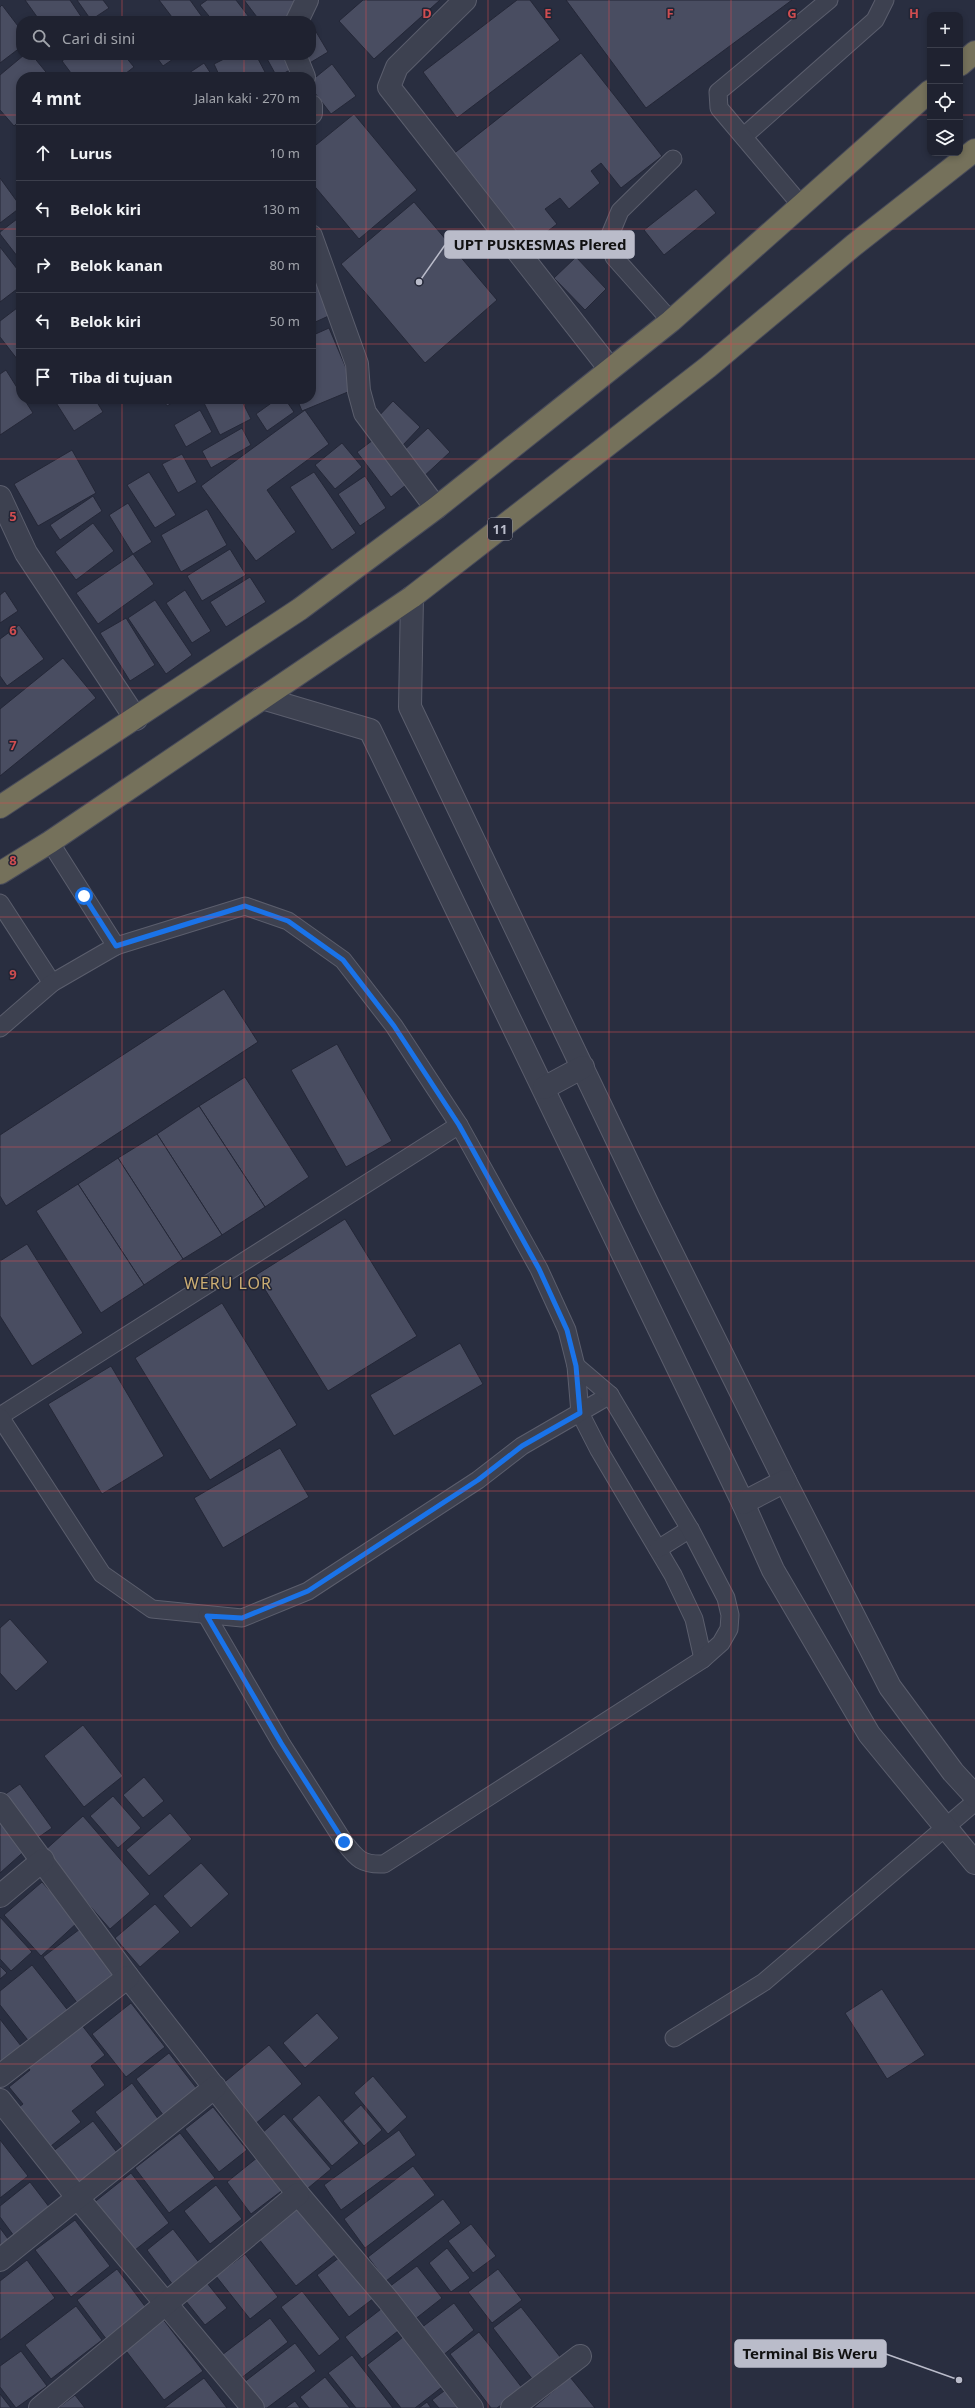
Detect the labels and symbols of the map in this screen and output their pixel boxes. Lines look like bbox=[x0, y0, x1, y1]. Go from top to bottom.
text: D bbox=[422, 4, 432, 22]
text: E bbox=[544, 4, 552, 22]
text: F bbox=[666, 4, 674, 22]
text: G bbox=[787, 4, 797, 22]
text: H bbox=[909, 4, 919, 22]
callout: UPT PUSKESMAS Plered bbox=[445, 231, 634, 258]
text: UPT PUSKESMAS Plered bbox=[453, 234, 627, 254]
text: 5 bbox=[9, 507, 17, 525]
road number: 11 bbox=[488, 518, 512, 540]
text: 6 bbox=[9, 621, 17, 639]
text: 7 bbox=[9, 736, 17, 754]
text: 8 bbox=[9, 851, 17, 869]
route start bbox=[75, 887, 93, 905]
text: 9 bbox=[9, 965, 17, 983]
district label: WERU LOR bbox=[184, 1272, 272, 1294]
route end bbox=[335, 1833, 353, 1851]
callout: Terminal Bis Weru bbox=[735, 2340, 886, 2367]
text: Terminal Bis Weru bbox=[743, 2343, 878, 2363]

